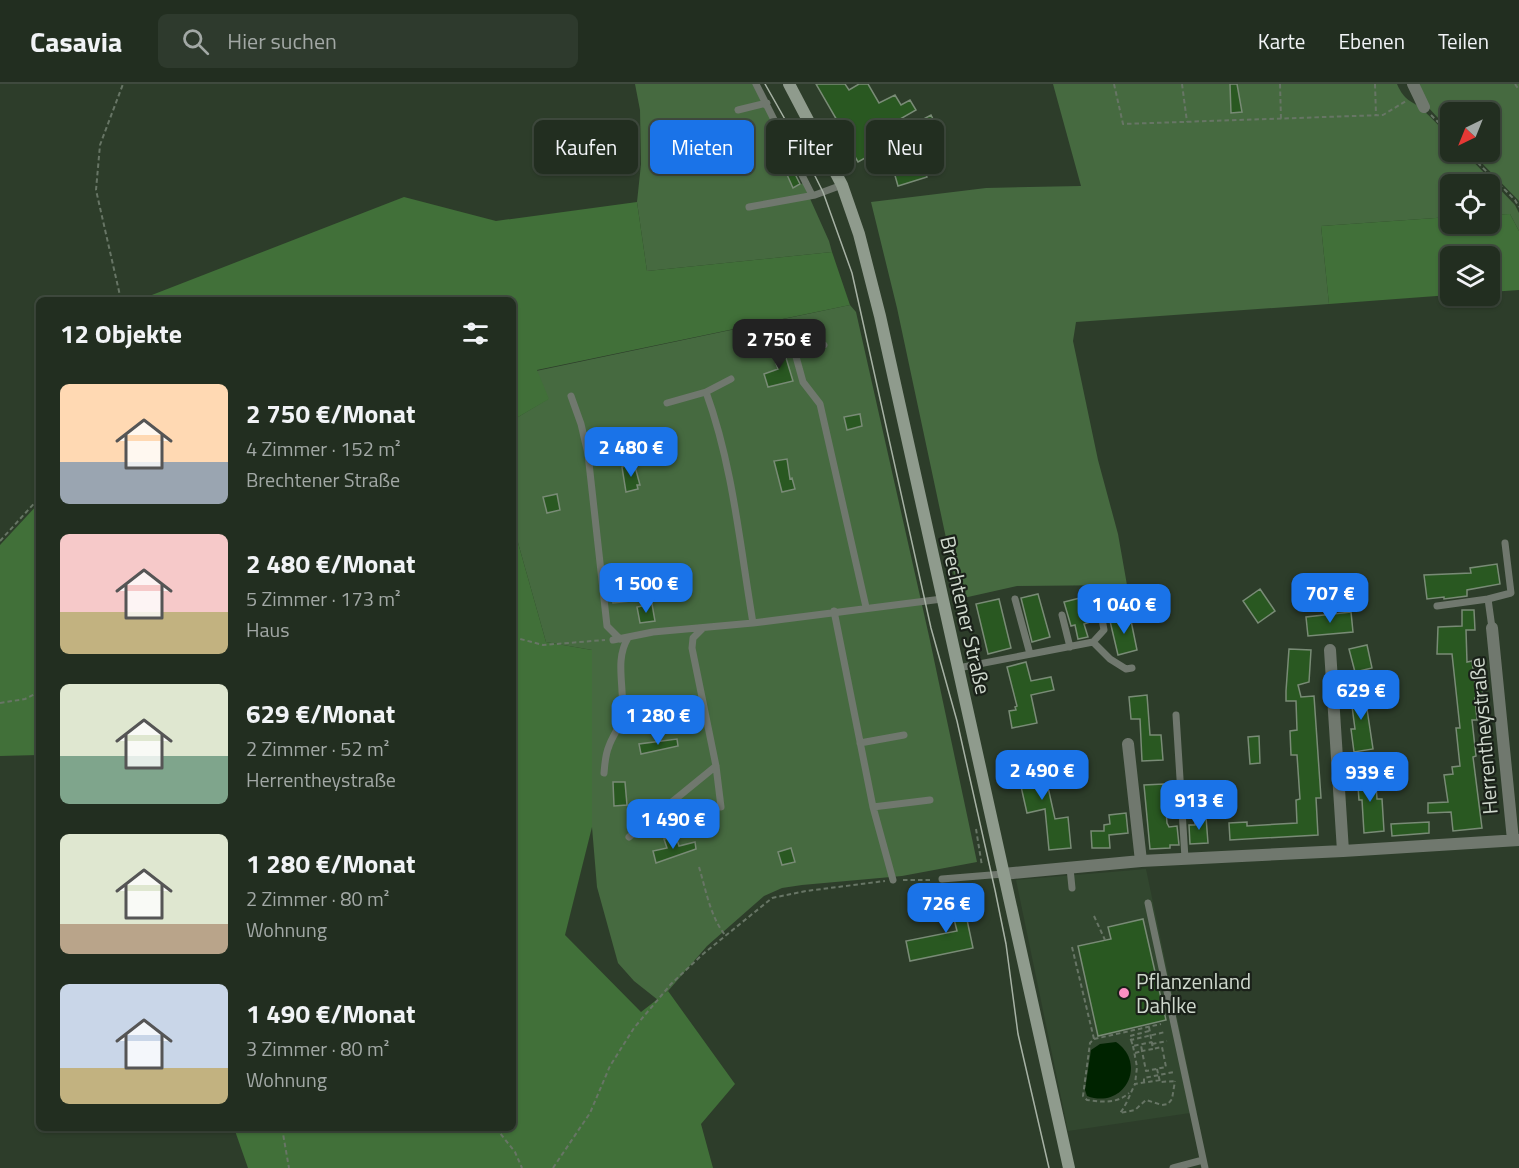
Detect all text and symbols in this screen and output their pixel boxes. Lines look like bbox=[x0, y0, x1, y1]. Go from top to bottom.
search box bbox=[158, 14, 578, 68]
text: Casavia bbox=[30, 20, 122, 63]
text: Hier suchen bbox=[227, 24, 337, 58]
icon: search bbox=[179, 25, 212, 58]
text: Karte bbox=[1258, 25, 1305, 57]
text: Ebenen bbox=[1338, 25, 1405, 57]
text: Teilen bbox=[1438, 25, 1489, 57]
north arrow bbox=[1440, 102, 1500, 162]
map controls bbox=[1440, 102, 1500, 306]
chip: Kaufen bbox=[534, 120, 638, 174]
chip: Mieten bbox=[650, 120, 754, 174]
chip: Filter bbox=[766, 120, 854, 174]
chip: Neu bbox=[866, 120, 944, 174]
button: locate bbox=[1440, 174, 1500, 234]
button: layers bbox=[1440, 246, 1500, 306]
text: 12 Objekte bbox=[60, 314, 182, 353]
icon: filters bbox=[459, 317, 492, 350]
pin: 2 750 € bbox=[724, 319, 834, 370]
text: 2 750 € bbox=[747, 323, 811, 354]
text: 2 750 €/Monat bbox=[246, 394, 415, 433]
icon: home bbox=[108, 408, 180, 480]
pin: 2 480 € bbox=[576, 427, 686, 478]
text: 2 480 € bbox=[599, 431, 663, 462]
text: 4 Zimmer · 152 m² bbox=[246, 433, 401, 464]
text: Brechtener Straße bbox=[246, 464, 400, 495]
street label: Brechtener Straße bbox=[932, 533, 1000, 697]
text: 2 480 €/Monat bbox=[246, 544, 415, 583]
icon: home bbox=[108, 558, 180, 630]
pin: 1 500 € bbox=[591, 563, 701, 614]
text: 1 500 € bbox=[614, 567, 678, 598]
pin: 707 € bbox=[1288, 573, 1372, 624]
text: 707 € bbox=[1305, 577, 1355, 608]
text: 5 Zimmer · 173 m² bbox=[246, 583, 401, 614]
pin: 1 040 € bbox=[1069, 584, 1179, 635]
text: 1 040 € bbox=[1092, 588, 1156, 619]
text: Haus bbox=[246, 614, 289, 645]
street label: Herrentheystraße bbox=[1460, 656, 1506, 816]
pin: 629 € bbox=[1319, 670, 1403, 721]
text: 629 € bbox=[1336, 674, 1386, 705]
text: 629 €/Monat bbox=[246, 694, 395, 733]
pin: 1 280 € bbox=[603, 695, 713, 746]
text: 1 280 € bbox=[626, 699, 690, 730]
icon: home bbox=[108, 708, 180, 780]
text: 2 Zimmer · 52 m² bbox=[246, 733, 389, 764]
pin: 2 490 € bbox=[987, 750, 1097, 801]
pin: 939 € bbox=[1328, 752, 1412, 803]
text: 2 490 € bbox=[1010, 754, 1074, 785]
text: 939 € bbox=[1345, 756, 1395, 787]
text: Herrentheystraße bbox=[246, 764, 396, 795]
pin: 913 € bbox=[1157, 780, 1241, 831]
text: 913 € bbox=[1174, 784, 1224, 815]
pin: 1 490 € bbox=[618, 799, 728, 850]
text: 1 490 € bbox=[641, 803, 705, 834]
text: 1 280 €/Monat bbox=[246, 844, 415, 883]
icon: home bbox=[108, 858, 180, 930]
text: 2 Zimmer · 80 m² bbox=[246, 883, 389, 914]
pin: 726 € bbox=[904, 883, 988, 934]
text: 726 € bbox=[921, 887, 971, 918]
text: Wohnung bbox=[246, 914, 327, 945]
place label: Pflanzenland Dahlke bbox=[1136, 965, 1251, 1021]
marker: Pflanzenland Dahlke bbox=[1117, 986, 1131, 1000]
text: 1 490 €/Monat bbox=[246, 994, 415, 1033]
icon: home bbox=[108, 1008, 180, 1080]
text: 3 Zimmer · 80 m² bbox=[246, 1033, 389, 1064]
text: Wohnung bbox=[246, 1064, 327, 1095]

